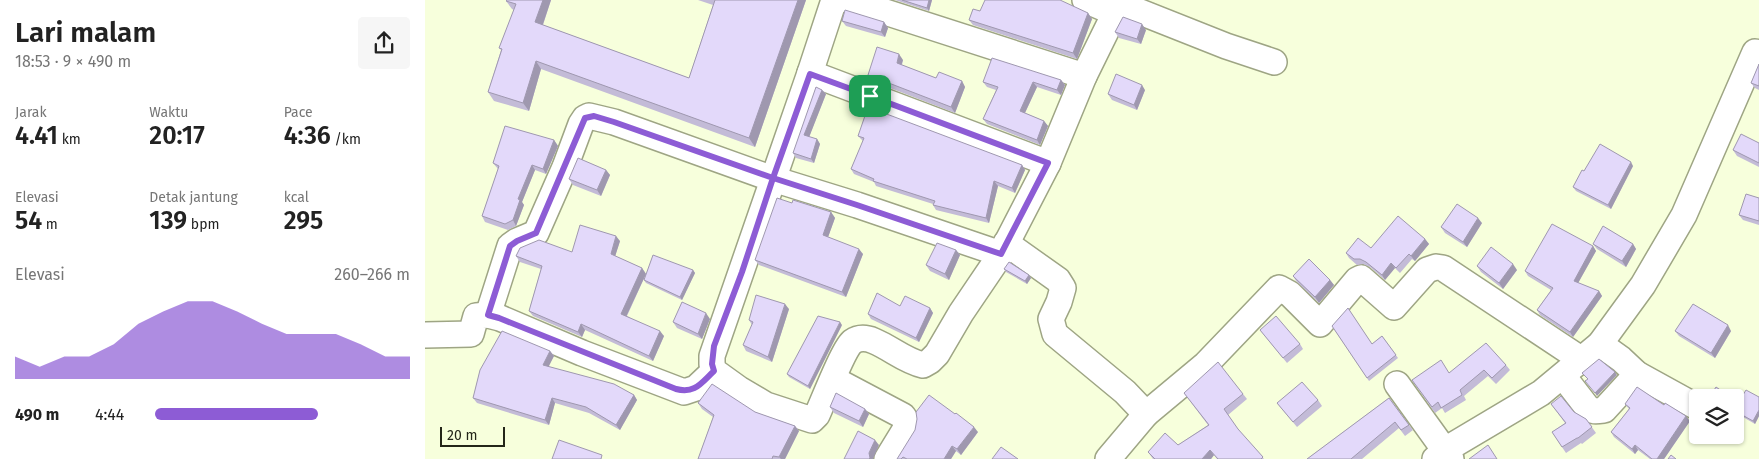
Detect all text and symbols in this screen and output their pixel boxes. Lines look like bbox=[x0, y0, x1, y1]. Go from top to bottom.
text: Lari malam bbox=[15, 16, 156, 49]
button: share bbox=[358, 17, 410, 69]
text: 18:53 · 9 × 490 m bbox=[15, 52, 131, 71]
pin bbox=[849, 75, 891, 117]
icon: arrive bbox=[856, 82, 884, 110]
text: Jarak bbox=[15, 104, 47, 121]
text: Waktu bbox=[149, 104, 188, 121]
text: Pace bbox=[284, 104, 313, 121]
text: 4.41 bbox=[15, 121, 58, 151]
text: 20:17 bbox=[149, 121, 205, 151]
text: 4:36 bbox=[284, 121, 331, 151]
text: km bbox=[58, 131, 81, 148]
text: /km bbox=[331, 131, 361, 148]
text: Elevasi bbox=[15, 189, 59, 206]
text: Detak jantung bbox=[149, 189, 238, 206]
text: kcal bbox=[284, 189, 309, 206]
text: 54 bbox=[15, 206, 42, 236]
text: 139 bbox=[149, 206, 187, 236]
text: 295 bbox=[284, 206, 323, 236]
text: m bbox=[42, 216, 58, 233]
text: bpm bbox=[187, 216, 219, 233]
text: Elevasi bbox=[15, 265, 65, 284]
text: 260–266 m bbox=[334, 265, 410, 284]
map controls bbox=[1689, 389, 1744, 444]
button: layers bbox=[1689, 389, 1744, 444]
text: 490 m bbox=[15, 405, 59, 424]
text: 4:44 bbox=[95, 405, 124, 424]
scale bar bbox=[440, 424, 505, 447]
text: 20 m bbox=[447, 427, 477, 444]

